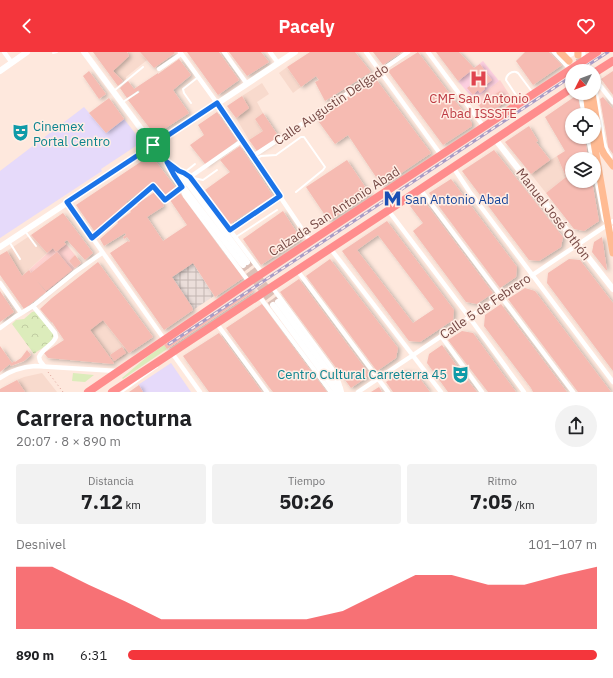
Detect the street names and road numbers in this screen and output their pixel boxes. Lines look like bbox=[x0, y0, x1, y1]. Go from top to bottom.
street label: Calle Augustin Delgado bbox=[271, 60, 392, 149]
street label: Calzada San Antonio Abad bbox=[266, 163, 403, 260]
street label: Manuel José Othón bbox=[512, 165, 595, 264]
street label: Calle 5 de Febrero bbox=[436, 270, 534, 343]

